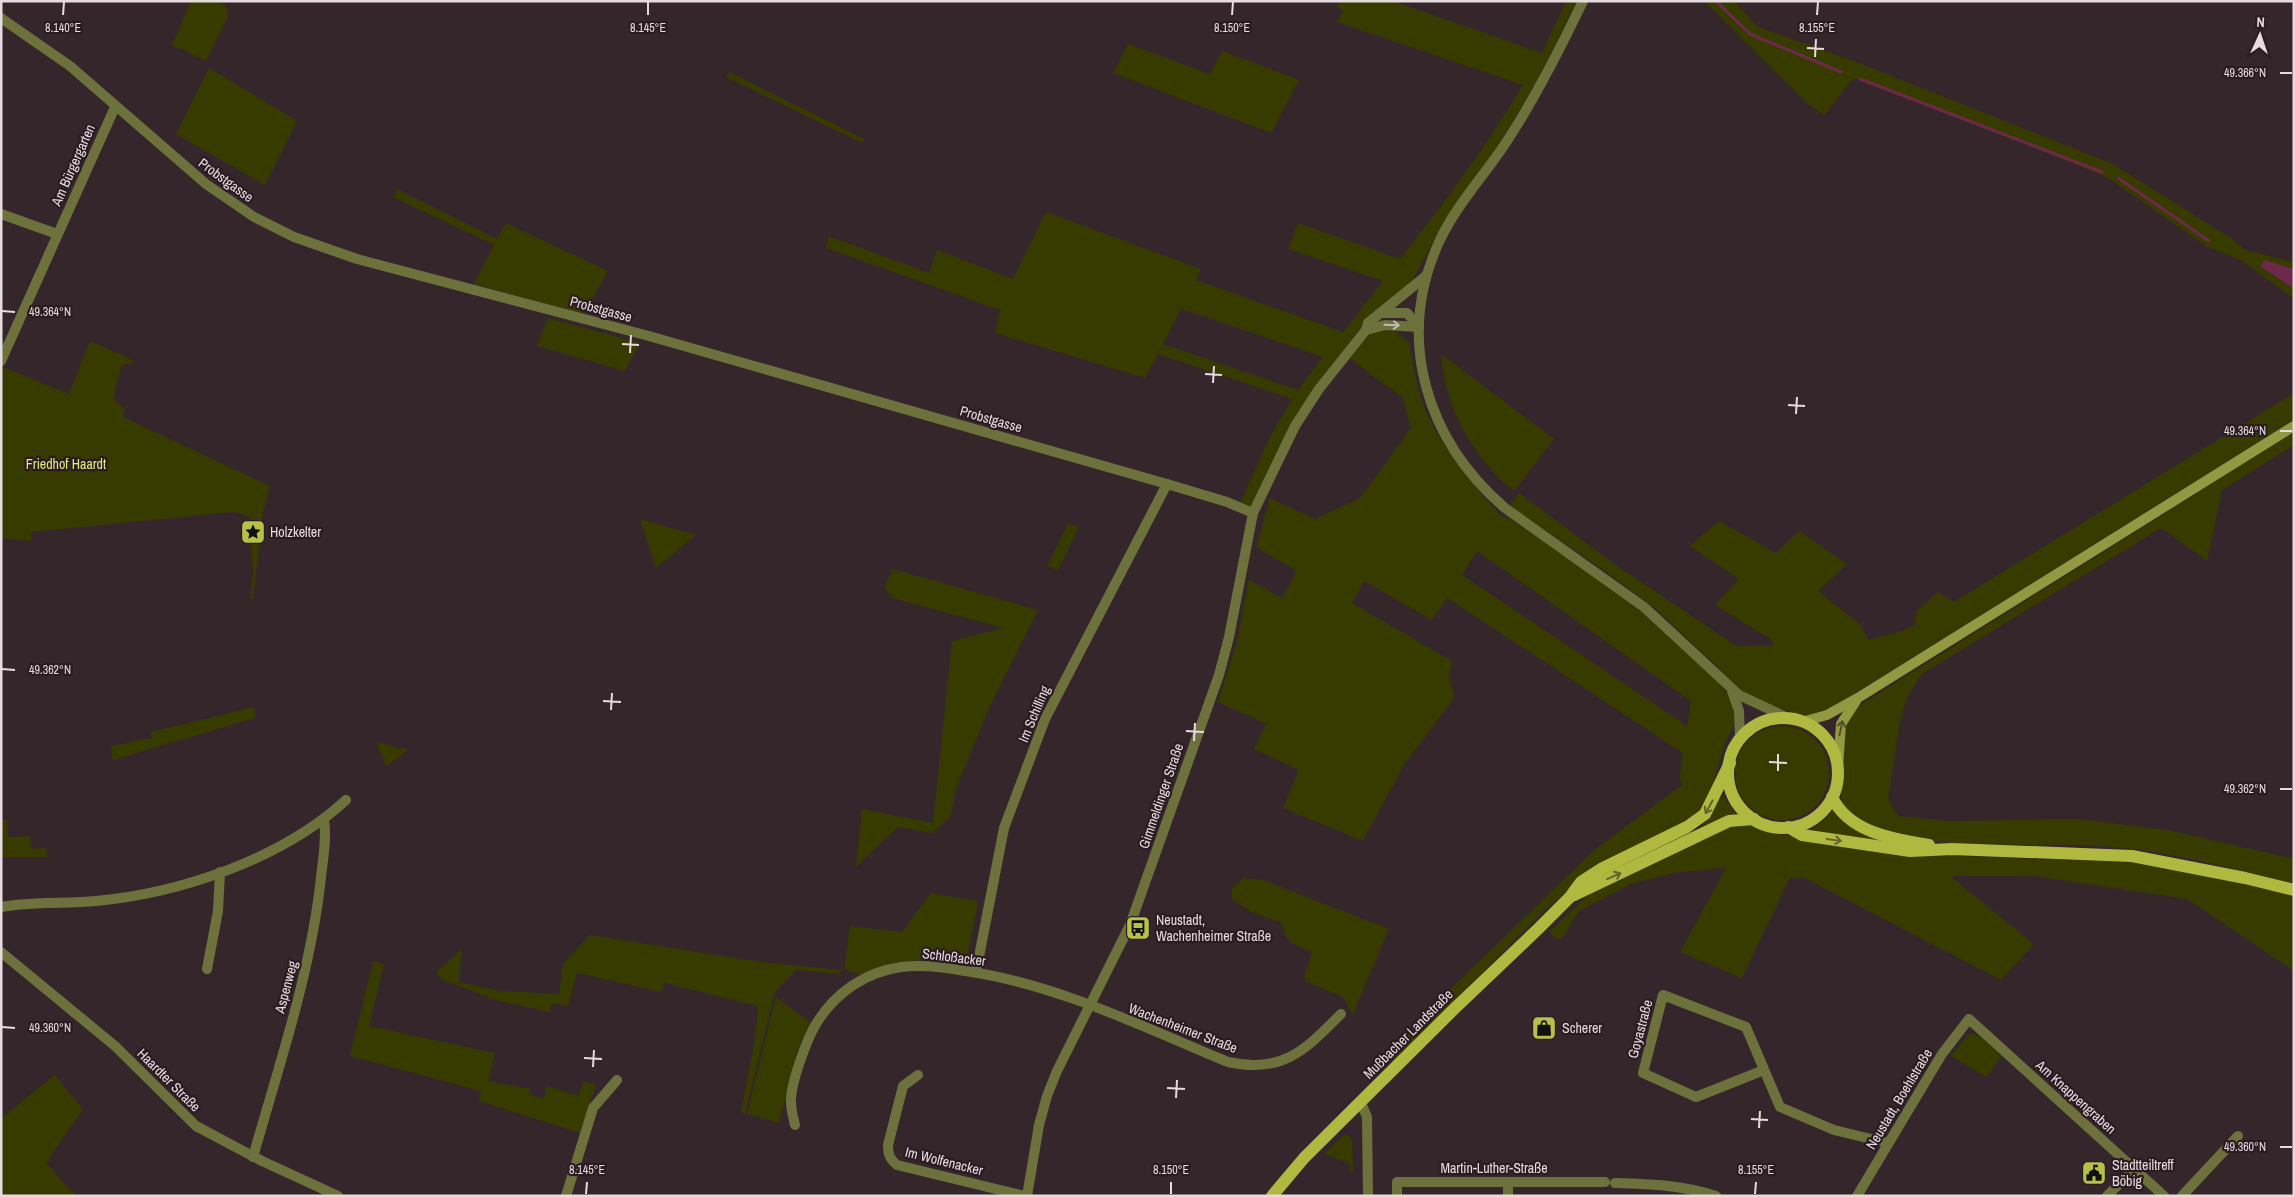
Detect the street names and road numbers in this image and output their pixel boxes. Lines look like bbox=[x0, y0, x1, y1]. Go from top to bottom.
street label: Am Bürgergarten bbox=[47, 121, 99, 210]
street label: Probstgasse bbox=[195, 154, 257, 206]
street label: Probstgasse bbox=[568, 292, 634, 326]
street label: Probstgasse bbox=[958, 402, 1024, 436]
street label: Im Schilling bbox=[1014, 682, 1054, 745]
street label: Gimmeldinger Straße bbox=[1135, 741, 1187, 851]
street label: Schloßacker bbox=[921, 944, 987, 970]
street label: Aspenweg bbox=[270, 958, 302, 1016]
street label: Mußbacher Landstraße bbox=[1359, 985, 1457, 1083]
street label: Goyastraße bbox=[1624, 998, 1656, 1060]
street label: Wachenheimer Straße bbox=[1126, 999, 1240, 1057]
street label: Haardter Straße bbox=[134, 1045, 204, 1115]
street label: Neustadt, Boehlstraße bbox=[1862, 1045, 1936, 1153]
street label: Am Knappengraben bbox=[2031, 1055, 2120, 1138]
street label: Im Wolfenacker bbox=[903, 1143, 985, 1179]
street label: Martin-Luther-Straße bbox=[1440, 1159, 1548, 1177]

